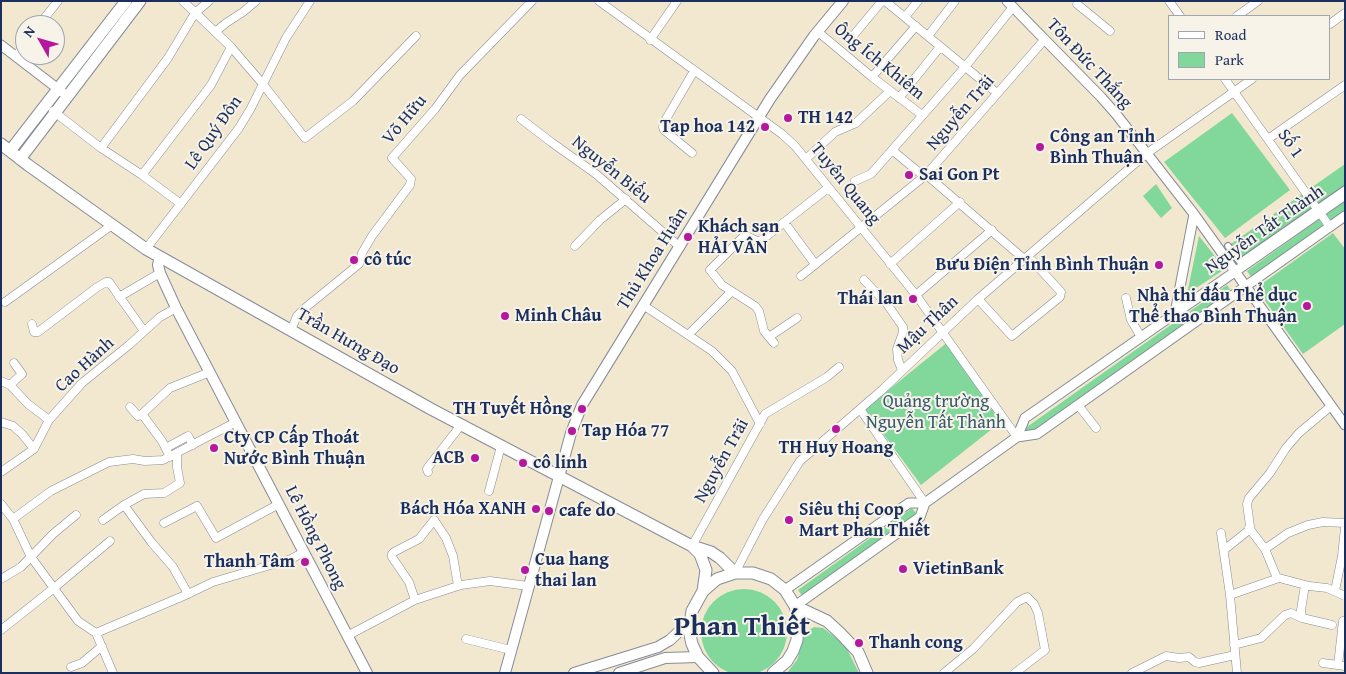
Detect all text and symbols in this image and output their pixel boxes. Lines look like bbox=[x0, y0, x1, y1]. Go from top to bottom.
street label: Tôn Đức Thắng bbox=[1042, 14, 1136, 114]
north arrow bbox=[15, 15, 65, 65]
legend bbox=[1168, 15, 1331, 80]
street label: Ông Ích Khiêm bbox=[829, 19, 929, 105]
text: N bbox=[18, 22, 40, 41]
text: Road bbox=[1215, 24, 1246, 45]
text: Park bbox=[1215, 49, 1244, 70]
street label: Nguyễn Trãi bbox=[922, 71, 1000, 155]
street label: Võ Hữu bbox=[378, 91, 432, 149]
street label: Lê Quý Đôn bbox=[181, 92, 247, 174]
place label: TH 142 bbox=[798, 107, 853, 129]
marker: TH 142 bbox=[782, 112, 794, 124]
place label: Tap hoa 142 bbox=[660, 116, 755, 138]
marker: Tap hoa 142 bbox=[759, 121, 771, 133]
street label: Số 1 bbox=[1272, 125, 1308, 163]
place label: Công an Tỉnh Bình Thuận bbox=[1050, 126, 1155, 168]
street label: Nguyễn Biểu bbox=[567, 132, 655, 208]
street label: Tuyên Quang bbox=[805, 139, 885, 229]
marker: Công an Tỉnh Bình Thuận bbox=[1034, 141, 1046, 153]
place label: Sai Gon Pt bbox=[919, 164, 1000, 186]
marker: Sai Gon Pt bbox=[903, 169, 915, 181]
street label: Nguyễn Tất Thành bbox=[1202, 181, 1328, 279]
street label: Thủ Khoa Huân bbox=[613, 204, 693, 314]
place label: Khách sạn HẢI VÂN bbox=[698, 216, 779, 258]
marker: Khách sạn HẢI VÂN bbox=[682, 231, 694, 243]
place label: cô túc bbox=[364, 249, 411, 271]
marker: cô túc bbox=[348, 254, 360, 266]
place label: Bưu Điện Tỉnh Bình Thuận bbox=[935, 254, 1149, 276]
marker: Bưu Điện Tỉnh Bình Thuận bbox=[1153, 259, 1165, 271]
place label: Nhà thi đấu Thể dục Thể thao Bình Thuận bbox=[1129, 285, 1297, 328]
place label: Thái lan bbox=[838, 288, 903, 310]
street label: Mậu Thân bbox=[893, 291, 963, 359]
marker: Thái lan bbox=[907, 293, 919, 305]
marker: Nhà thi đấu Thể dục Thể thao Bình Thuận bbox=[1301, 300, 1313, 312]
street label: Trần Hưng Đạo bbox=[293, 304, 403, 380]
place label: Minh Châu bbox=[515, 305, 602, 327]
marker: Minh Châu bbox=[499, 310, 511, 322]
street label: Cao Hành bbox=[51, 333, 119, 397]
park label: Quảng trường Nguyễn Tất Thành bbox=[866, 391, 1006, 434]
place label: TH Tuyết Hồng bbox=[453, 398, 572, 420]
marker: TH Tuyết Hồng bbox=[576, 403, 588, 415]
street label: Nguyễn Trãi bbox=[690, 415, 754, 507]
place label: Tap Hóa 77 bbox=[582, 420, 669, 442]
marker: TH Huy Hoang bbox=[830, 423, 842, 435]
marker: Tap Hóa 77 bbox=[566, 425, 578, 437]
place label: Cty CP Cấp Thoát Nước Bình Thuận bbox=[224, 427, 365, 469]
place label: TH Huy Hoang bbox=[779, 437, 893, 459]
marker: Cty CP Cấp Thoát Nước Bình Thuận bbox=[208, 442, 220, 454]
place label: ACB bbox=[432, 447, 465, 469]
marker: ACB bbox=[469, 452, 481, 464]
place label: cô linh bbox=[533, 452, 587, 474]
marker: cô linh bbox=[517, 457, 529, 469]
street label: Lê Hồng Phong bbox=[280, 483, 350, 593]
place label: Bách Hóa XANH bbox=[400, 498, 526, 520]
place label: Siêu thị Coop Mart Phan Thiết bbox=[799, 499, 930, 542]
place label: cafe do bbox=[559, 500, 616, 522]
marker: Bách Hóa XANH bbox=[530, 503, 542, 515]
marker: cafe do bbox=[543, 505, 555, 517]
marker: Siêu thị Coop Mart Phan Thiết bbox=[783, 514, 795, 526]
place label: Cua hang thai lan bbox=[535, 549, 609, 592]
place label: Thanh Tâm bbox=[204, 551, 295, 573]
marker: Thanh Tâm bbox=[299, 556, 311, 568]
place label: VietinBank bbox=[913, 558, 1004, 580]
marker: VietinBank bbox=[897, 563, 909, 575]
marker: Cua hang thai lan bbox=[519, 564, 531, 576]
district label: Phan Thiết bbox=[674, 611, 810, 645]
place label: Thanh cong bbox=[869, 632, 963, 654]
marker: Thanh cong bbox=[853, 637, 865, 649]

